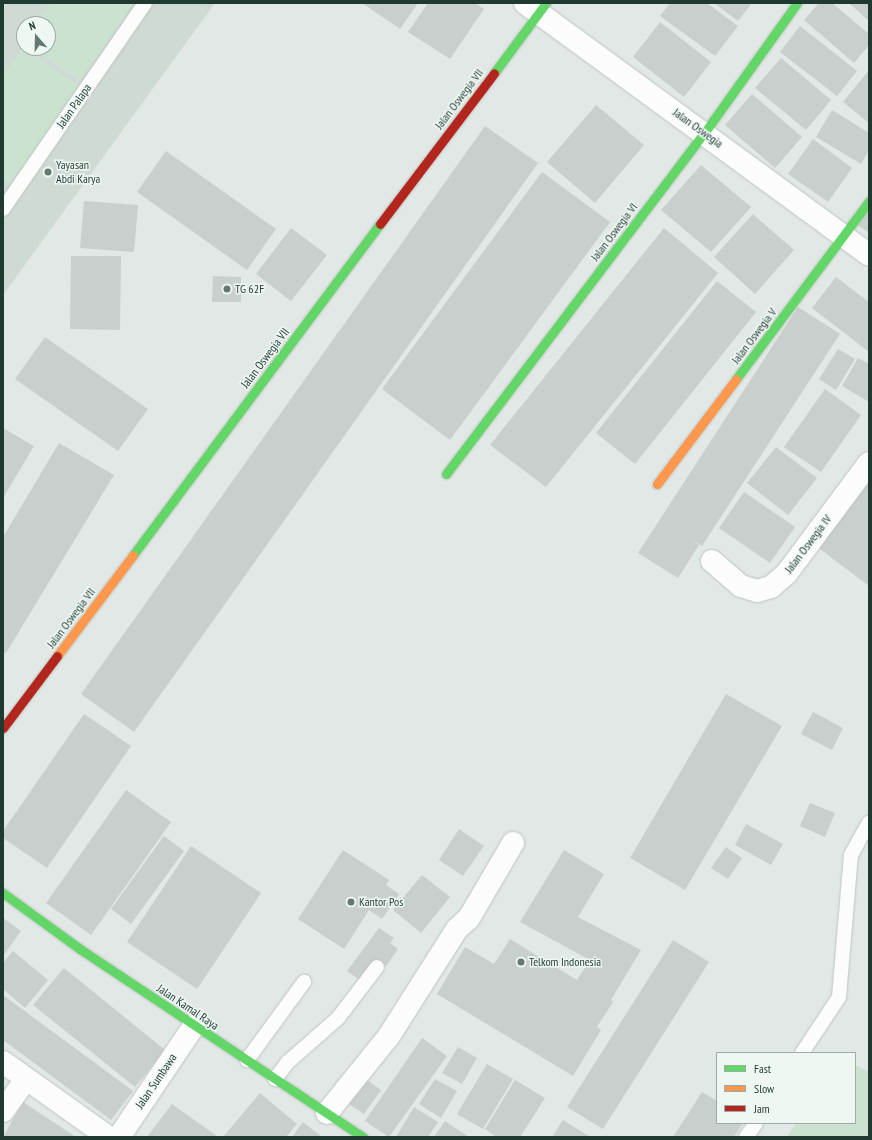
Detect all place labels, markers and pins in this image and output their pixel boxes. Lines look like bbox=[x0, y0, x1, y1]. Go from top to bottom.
place label: Yayasan Abdi Karya bbox=[56, 158, 100, 186]
marker: Yayasan Abdi Karya bbox=[43, 167, 53, 177]
place label: TG 62F bbox=[235, 282, 264, 296]
marker: TG 62F bbox=[222, 284, 232, 294]
place label: Kantor Pos bbox=[359, 895, 403, 909]
marker: Kantor Pos bbox=[346, 897, 356, 907]
place label: Telkom Indonesia bbox=[529, 955, 601, 969]
marker: Telkom Indonesia bbox=[516, 957, 526, 967]

